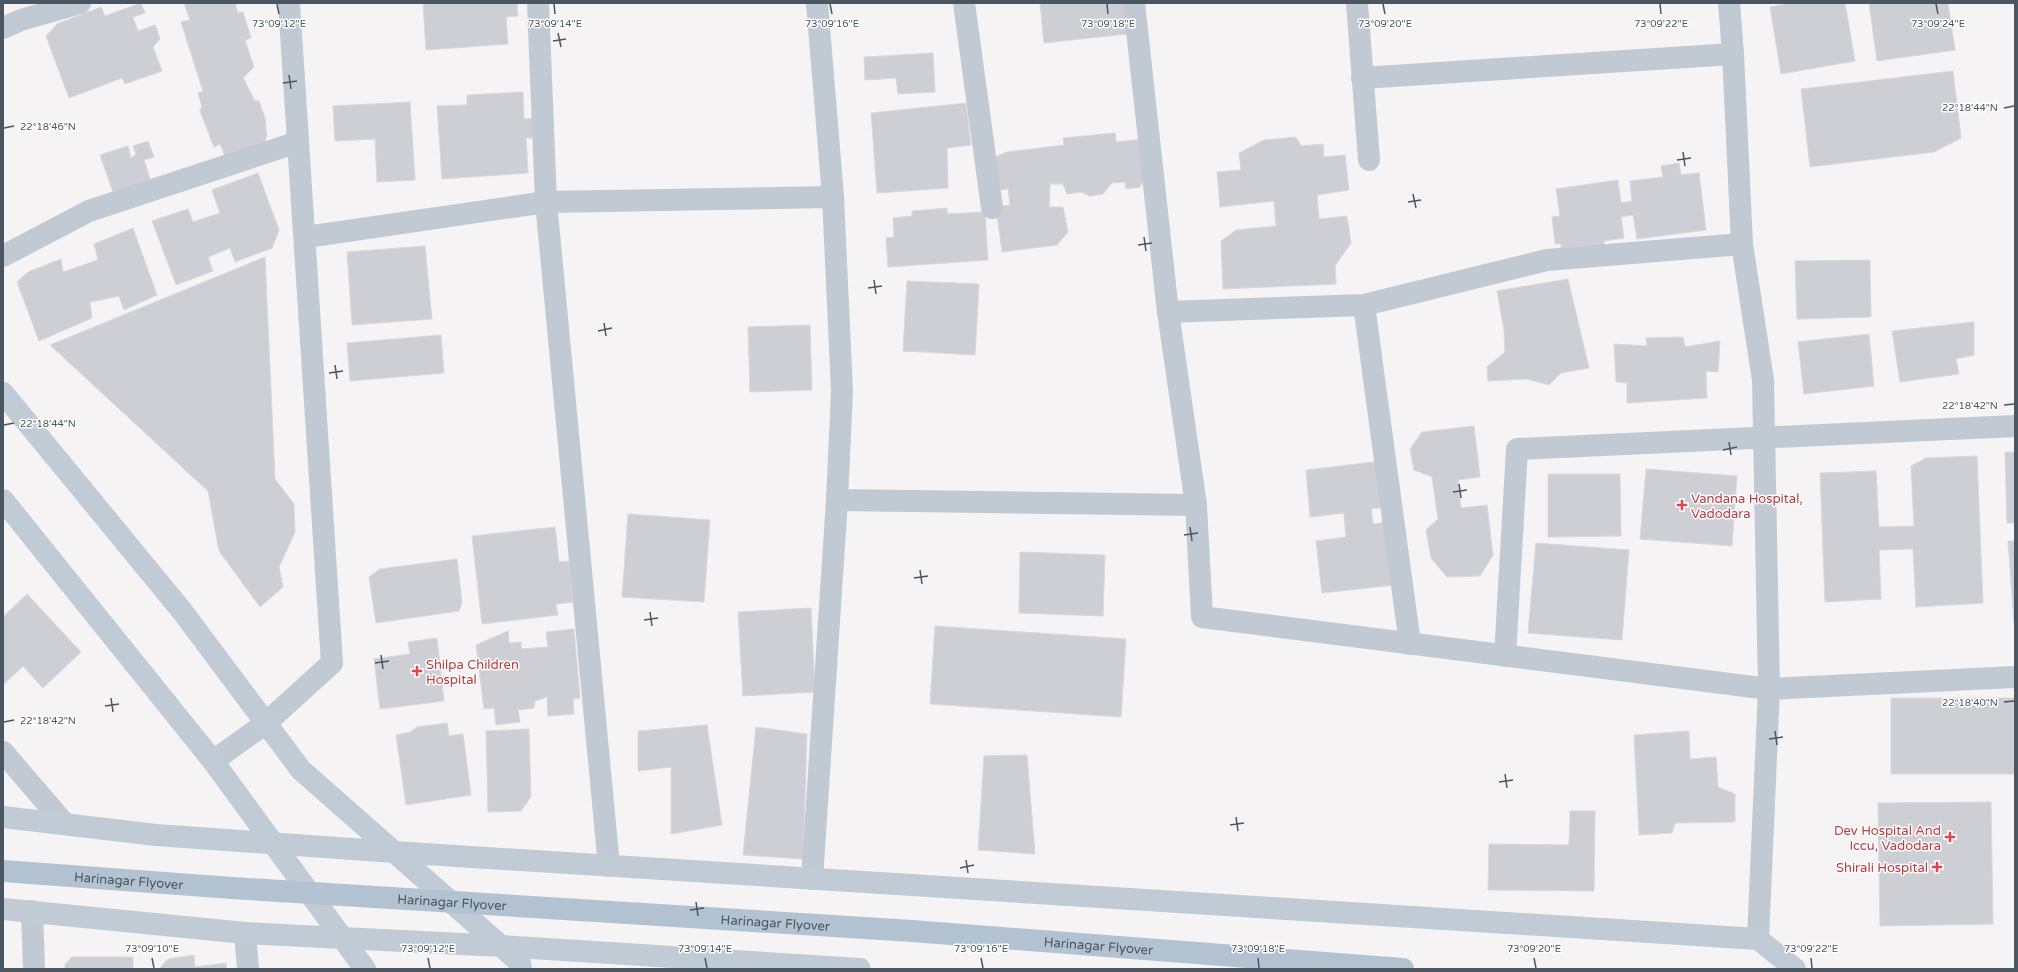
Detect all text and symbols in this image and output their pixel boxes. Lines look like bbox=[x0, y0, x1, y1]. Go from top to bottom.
text: 73°09'12"E bbox=[252, 18, 306, 30]
text: 73°09'14"E bbox=[528, 18, 582, 30]
text: 73°09'16"E bbox=[805, 18, 859, 30]
text: 73°09'18"E bbox=[1081, 18, 1135, 30]
text: 73°09'20"E bbox=[1358, 18, 1412, 30]
text: 73°09'22"E bbox=[1634, 18, 1688, 30]
text: 73°09'24"E bbox=[1911, 18, 1965, 30]
text: 22°18'44"N bbox=[1942, 102, 1998, 114]
text: 22°18'46"N bbox=[20, 121, 76, 133]
text: 22°18'42"N bbox=[1942, 400, 1998, 412]
text: 22°18'44"N bbox=[20, 418, 76, 430]
place label: Vandana Hospital, Vadodara bbox=[1691, 491, 1803, 522]
marker: Vandana Hospital, Vadodara bbox=[1676, 499, 1688, 511]
place label: Shilpa Children Hospital bbox=[426, 657, 519, 688]
marker: Shilpa Children Hospital bbox=[411, 665, 423, 677]
text: 22°18'40"N bbox=[1942, 697, 1998, 709]
text: 22°18'42"N bbox=[20, 715, 76, 727]
place label: Dev Hospital And Iccu, Vadodara bbox=[1834, 823, 1941, 854]
marker: Dev Hospital And Iccu, Vadodara bbox=[1944, 831, 1956, 843]
place label: Shirali Hospital bbox=[1836, 860, 1928, 876]
marker: Shirali Hospital bbox=[1931, 861, 1943, 873]
street label: Harinagar Flyover bbox=[73, 869, 184, 893]
street label: Harinagar Flyover bbox=[397, 891, 507, 914]
street label: Harinagar Flyover bbox=[720, 912, 830, 935]
street label: Harinagar Flyover bbox=[1043, 934, 1154, 959]
text: 73°09'10"E bbox=[125, 943, 179, 955]
text: 73°09'12"E bbox=[401, 943, 455, 955]
text: 73°09'14"E bbox=[678, 943, 732, 955]
text: 73°09'16"E bbox=[954, 943, 1008, 955]
text: 73°09'18"E bbox=[1231, 943, 1285, 955]
text: 73°09'20"E bbox=[1507, 943, 1561, 955]
text: 73°09'22"E bbox=[1784, 943, 1838, 955]

